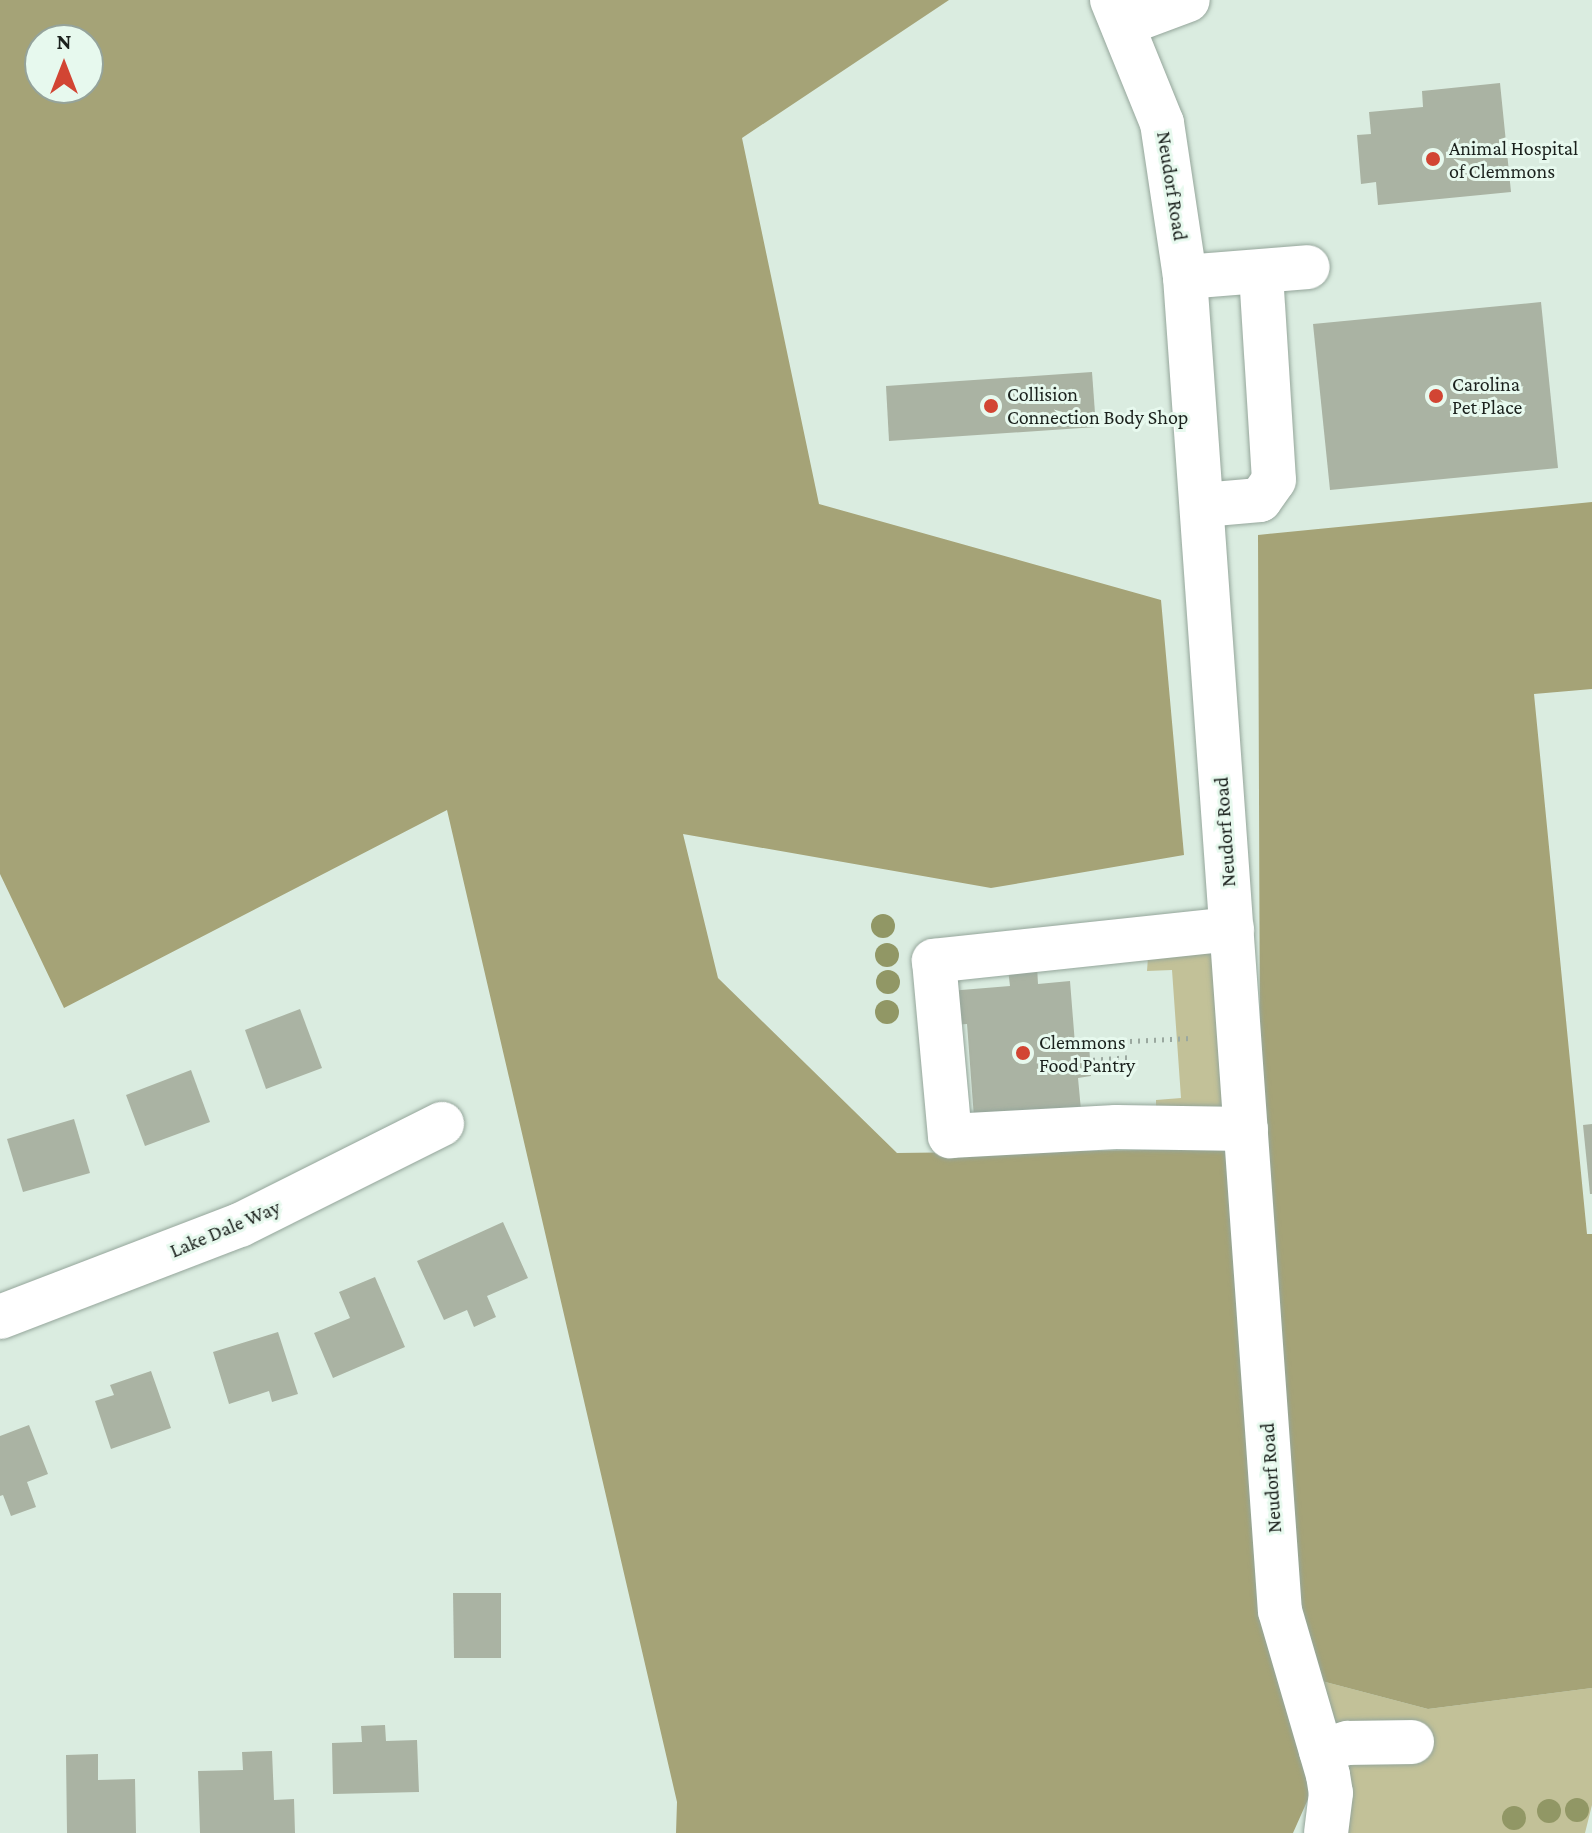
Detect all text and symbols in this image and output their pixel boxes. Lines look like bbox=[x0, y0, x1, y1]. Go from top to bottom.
north arrow bbox=[24, 24, 104, 104]
text: N bbox=[57, 29, 72, 54]
street label: Neudorf Road bbox=[1152, 130, 1192, 242]
place label: Animal Hospital of Clemmons bbox=[1449, 136, 1578, 183]
marker: Animal Hospital of Clemmons bbox=[1424, 150, 1442, 168]
place label: Carolina Pet Place bbox=[1452, 372, 1522, 419]
place label: Collision Connection Body Shop bbox=[1007, 382, 1188, 429]
marker: Carolina Pet Place bbox=[1427, 387, 1445, 405]
marker: Collision Connection Body Shop bbox=[982, 397, 1000, 415]
street label: Neudorf Road bbox=[1209, 776, 1241, 888]
place label: Clemmons Food Pantry bbox=[1039, 1030, 1135, 1077]
marker: Clemmons Food Pantry bbox=[1014, 1044, 1032, 1062]
street label: Lake Dale Way bbox=[166, 1195, 284, 1263]
street label: Neudorf Road bbox=[1255, 1422, 1287, 1534]

